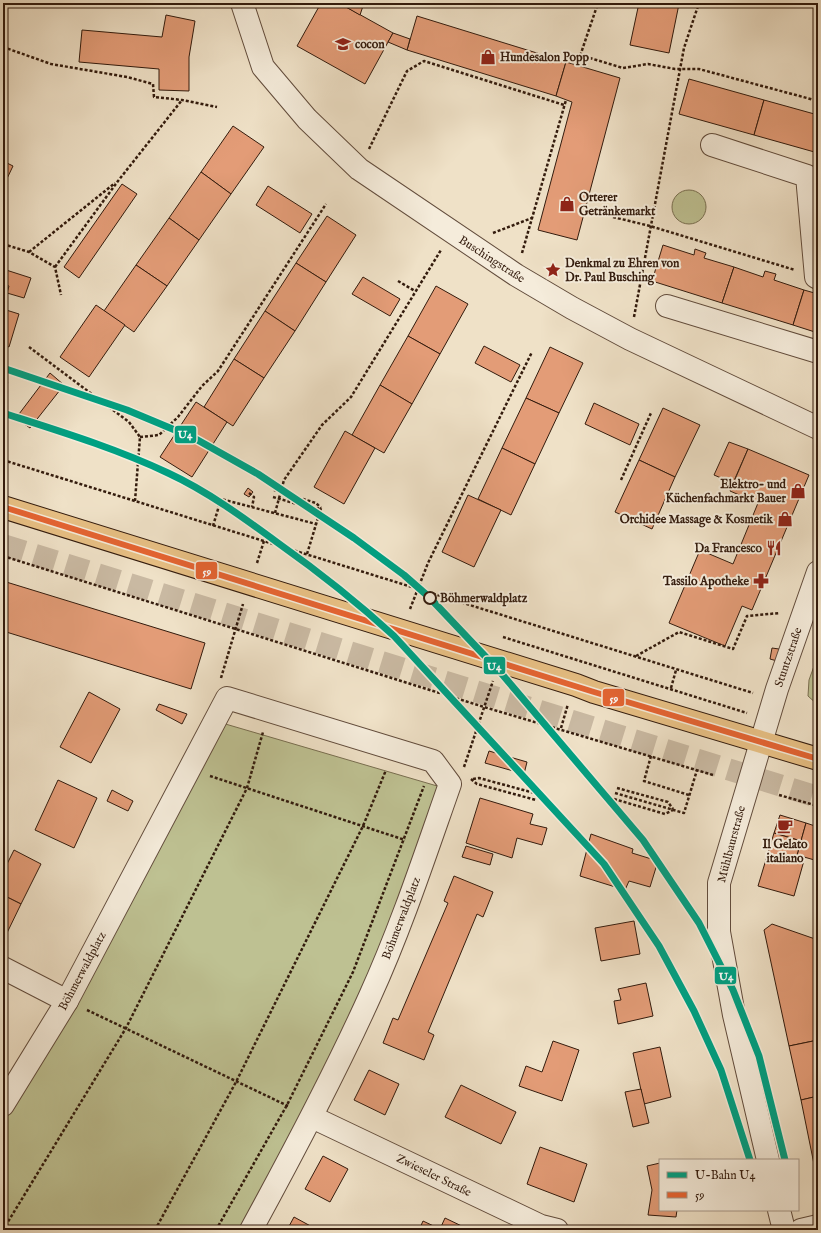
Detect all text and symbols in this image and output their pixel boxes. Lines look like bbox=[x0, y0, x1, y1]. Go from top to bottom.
school or university icon: cocon bbox=[334, 35, 352, 53]
place label: cocon bbox=[355, 37, 385, 52]
shop icon: Hundesalon Popp bbox=[479, 48, 497, 66]
place label: Hundesalon Popp bbox=[500, 50, 589, 66]
place label: Orterer Getränkemarkt bbox=[579, 190, 656, 219]
shop icon: Orterer Getränkemarkt bbox=[558, 195, 576, 213]
street label: Buschingstraße bbox=[456, 233, 528, 287]
place label: Denkmal zu Ehren von Dr. Paul Busching bbox=[565, 256, 680, 286]
place icon: Denkmal zu Ehren von Dr. Paul Busching bbox=[544, 261, 562, 279]
line badge: U4 bbox=[174, 425, 197, 444]
text: U4 bbox=[177, 428, 193, 442]
place label: Elektro- und Küchenfachmarkt Bauer bbox=[665, 477, 787, 506]
shop icon: Elektro- und Küchenfachmarkt Bauer bbox=[789, 482, 807, 500]
shop icon: Orchidee Massage & Kosmetik bbox=[776, 510, 794, 528]
place label: Orchidee Massage & Kosmetik bbox=[620, 512, 774, 528]
restaurant icon: Da Francesco bbox=[765, 539, 783, 557]
place label: Da Francesco bbox=[695, 541, 763, 556]
line badge: 59 bbox=[195, 561, 218, 580]
text: 59 bbox=[203, 565, 212, 579]
pharmacy icon: Tassilo Apotheke bbox=[752, 572, 770, 590]
place label: Tassilo Apotheke bbox=[662, 574, 749, 590]
marker: Böhmerwaldplatz bbox=[423, 591, 437, 605]
place label: Böhmerwaldplatz bbox=[440, 591, 528, 607]
street label: Stuntzstraße bbox=[771, 625, 806, 689]
line badge: U4 bbox=[483, 656, 506, 675]
text: U4 bbox=[486, 660, 502, 674]
line badge: 59 bbox=[602, 688, 625, 707]
text: 59 bbox=[610, 692, 619, 706]
street label: Mühlbaurstraße bbox=[714, 804, 749, 884]
cafe icon: Il Gelato italiano bbox=[776, 817, 794, 835]
place label: Il Gelato italiano bbox=[762, 837, 808, 866]
street label: Böhmerwaldplatz bbox=[379, 874, 425, 962]
street label: Böhmerwaldplatz bbox=[55, 929, 111, 1014]
line badge: U4 bbox=[714, 966, 737, 985]
text: U4 bbox=[718, 970, 734, 984]
street label: Zwieseler Straße bbox=[394, 1151, 474, 1200]
legend bbox=[659, 1159, 799, 1211]
text: U-Bahn U4 bbox=[695, 1168, 755, 1183]
text: 59 bbox=[695, 1188, 705, 1203]

